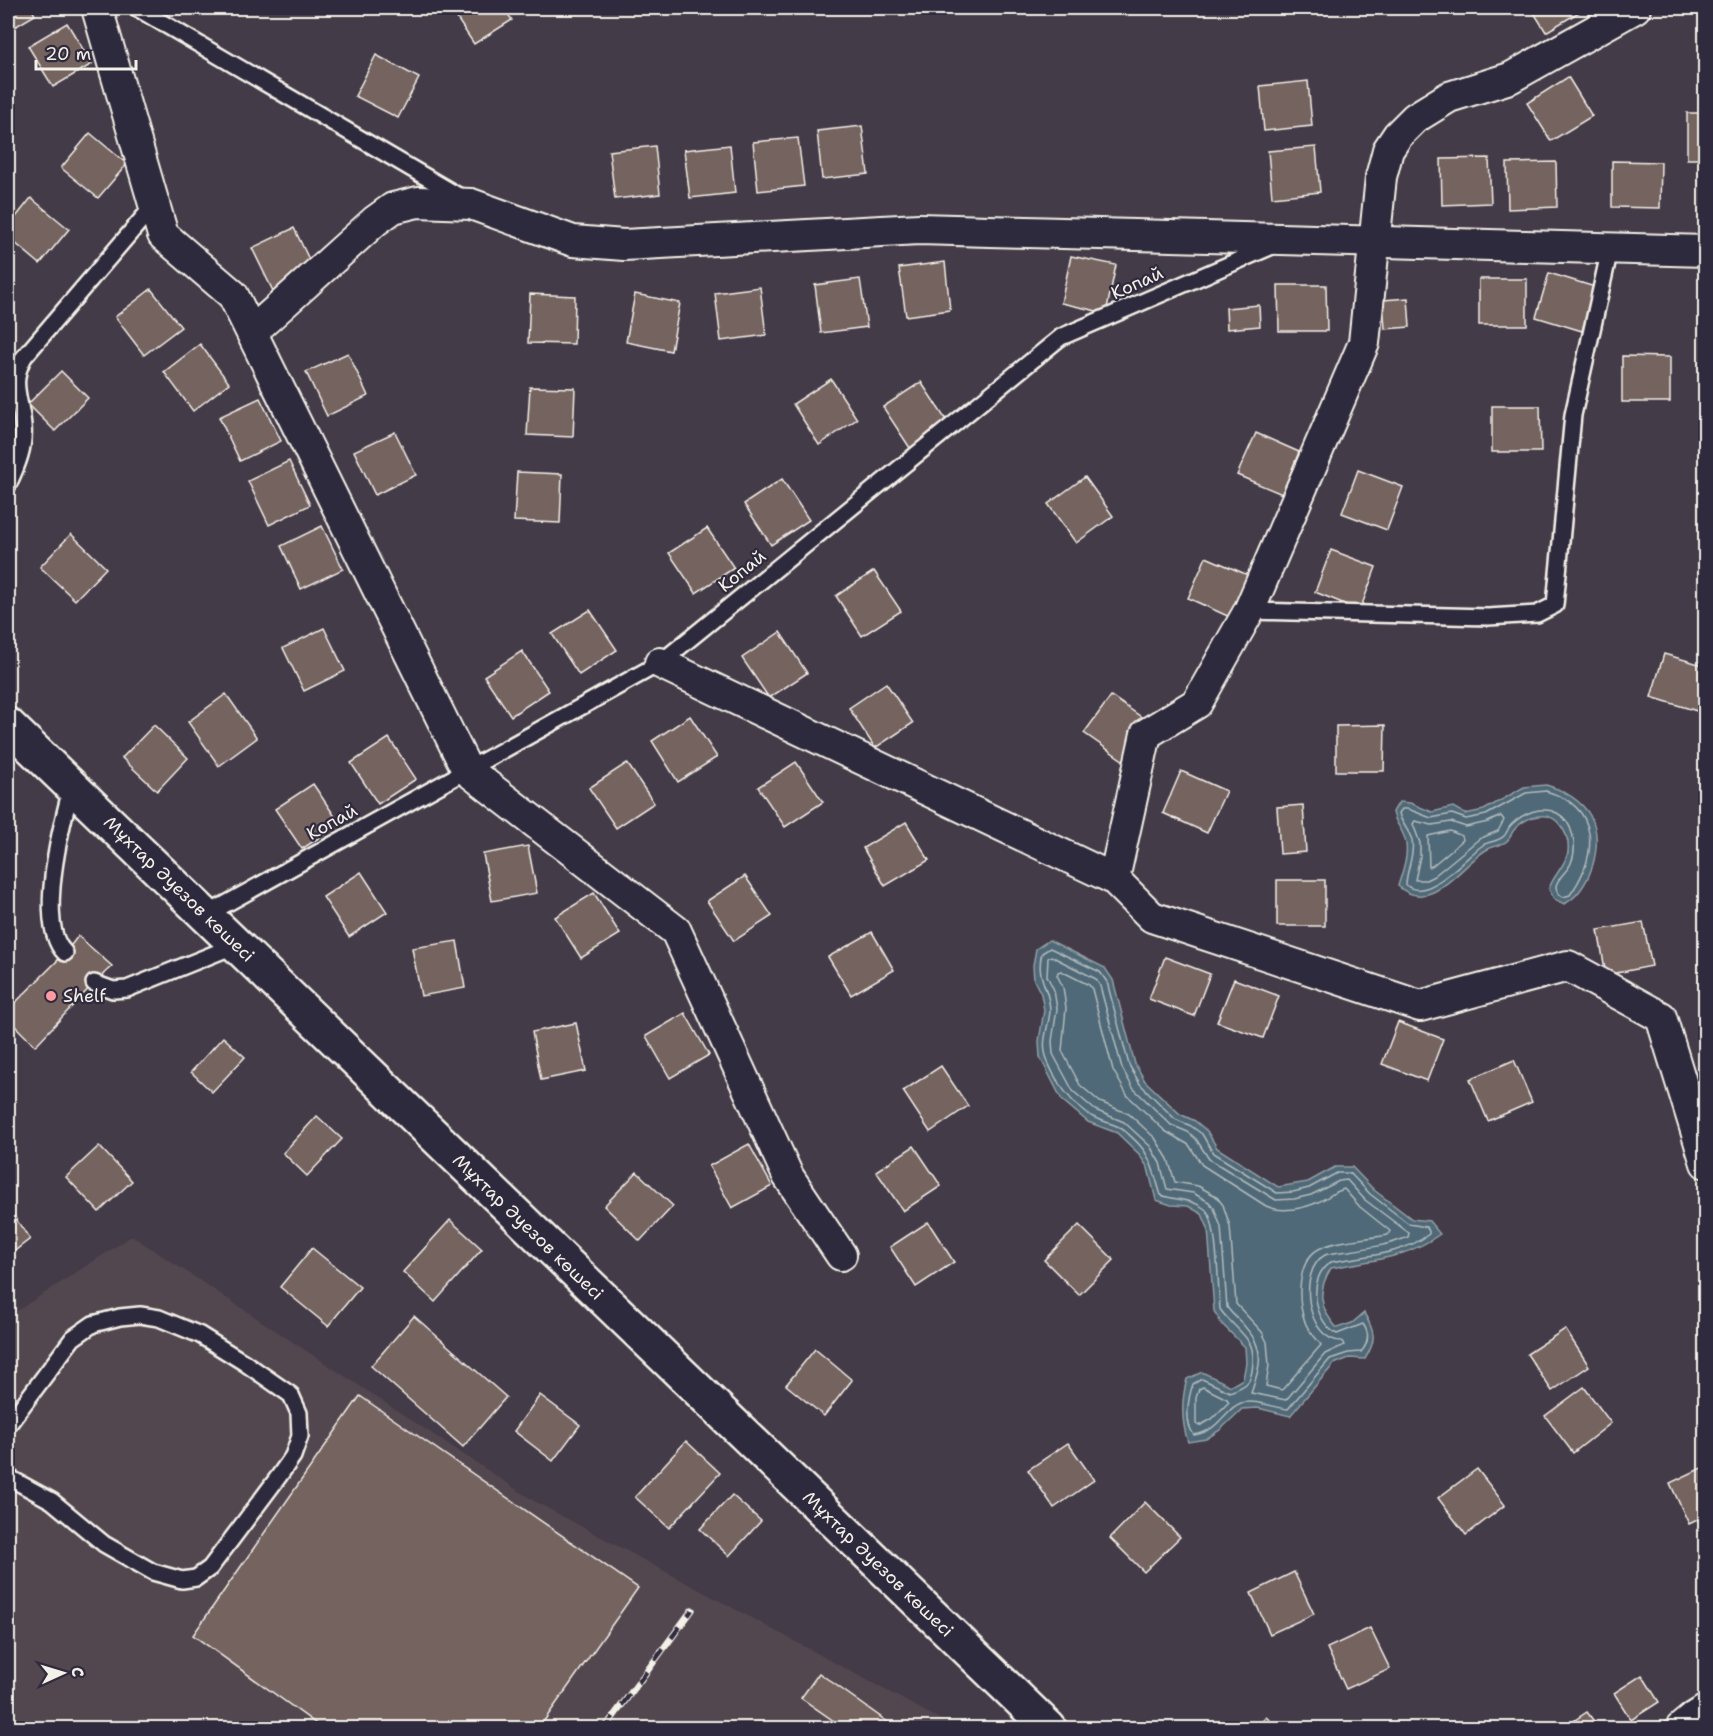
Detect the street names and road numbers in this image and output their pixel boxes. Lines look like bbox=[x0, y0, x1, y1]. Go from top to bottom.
street label: Копай bbox=[1107, 261, 1167, 305]
street label: Копай bbox=[713, 544, 771, 598]
street label: Копай bbox=[302, 798, 362, 846]
street label: Мұхтар Әуезов көшесі bbox=[98, 811, 260, 967]
street label: Мұхтар Әуезов көшесі bbox=[447, 1149, 609, 1305]
street label: Мұхтар Әуезов көшесі bbox=[797, 1486, 959, 1642]

